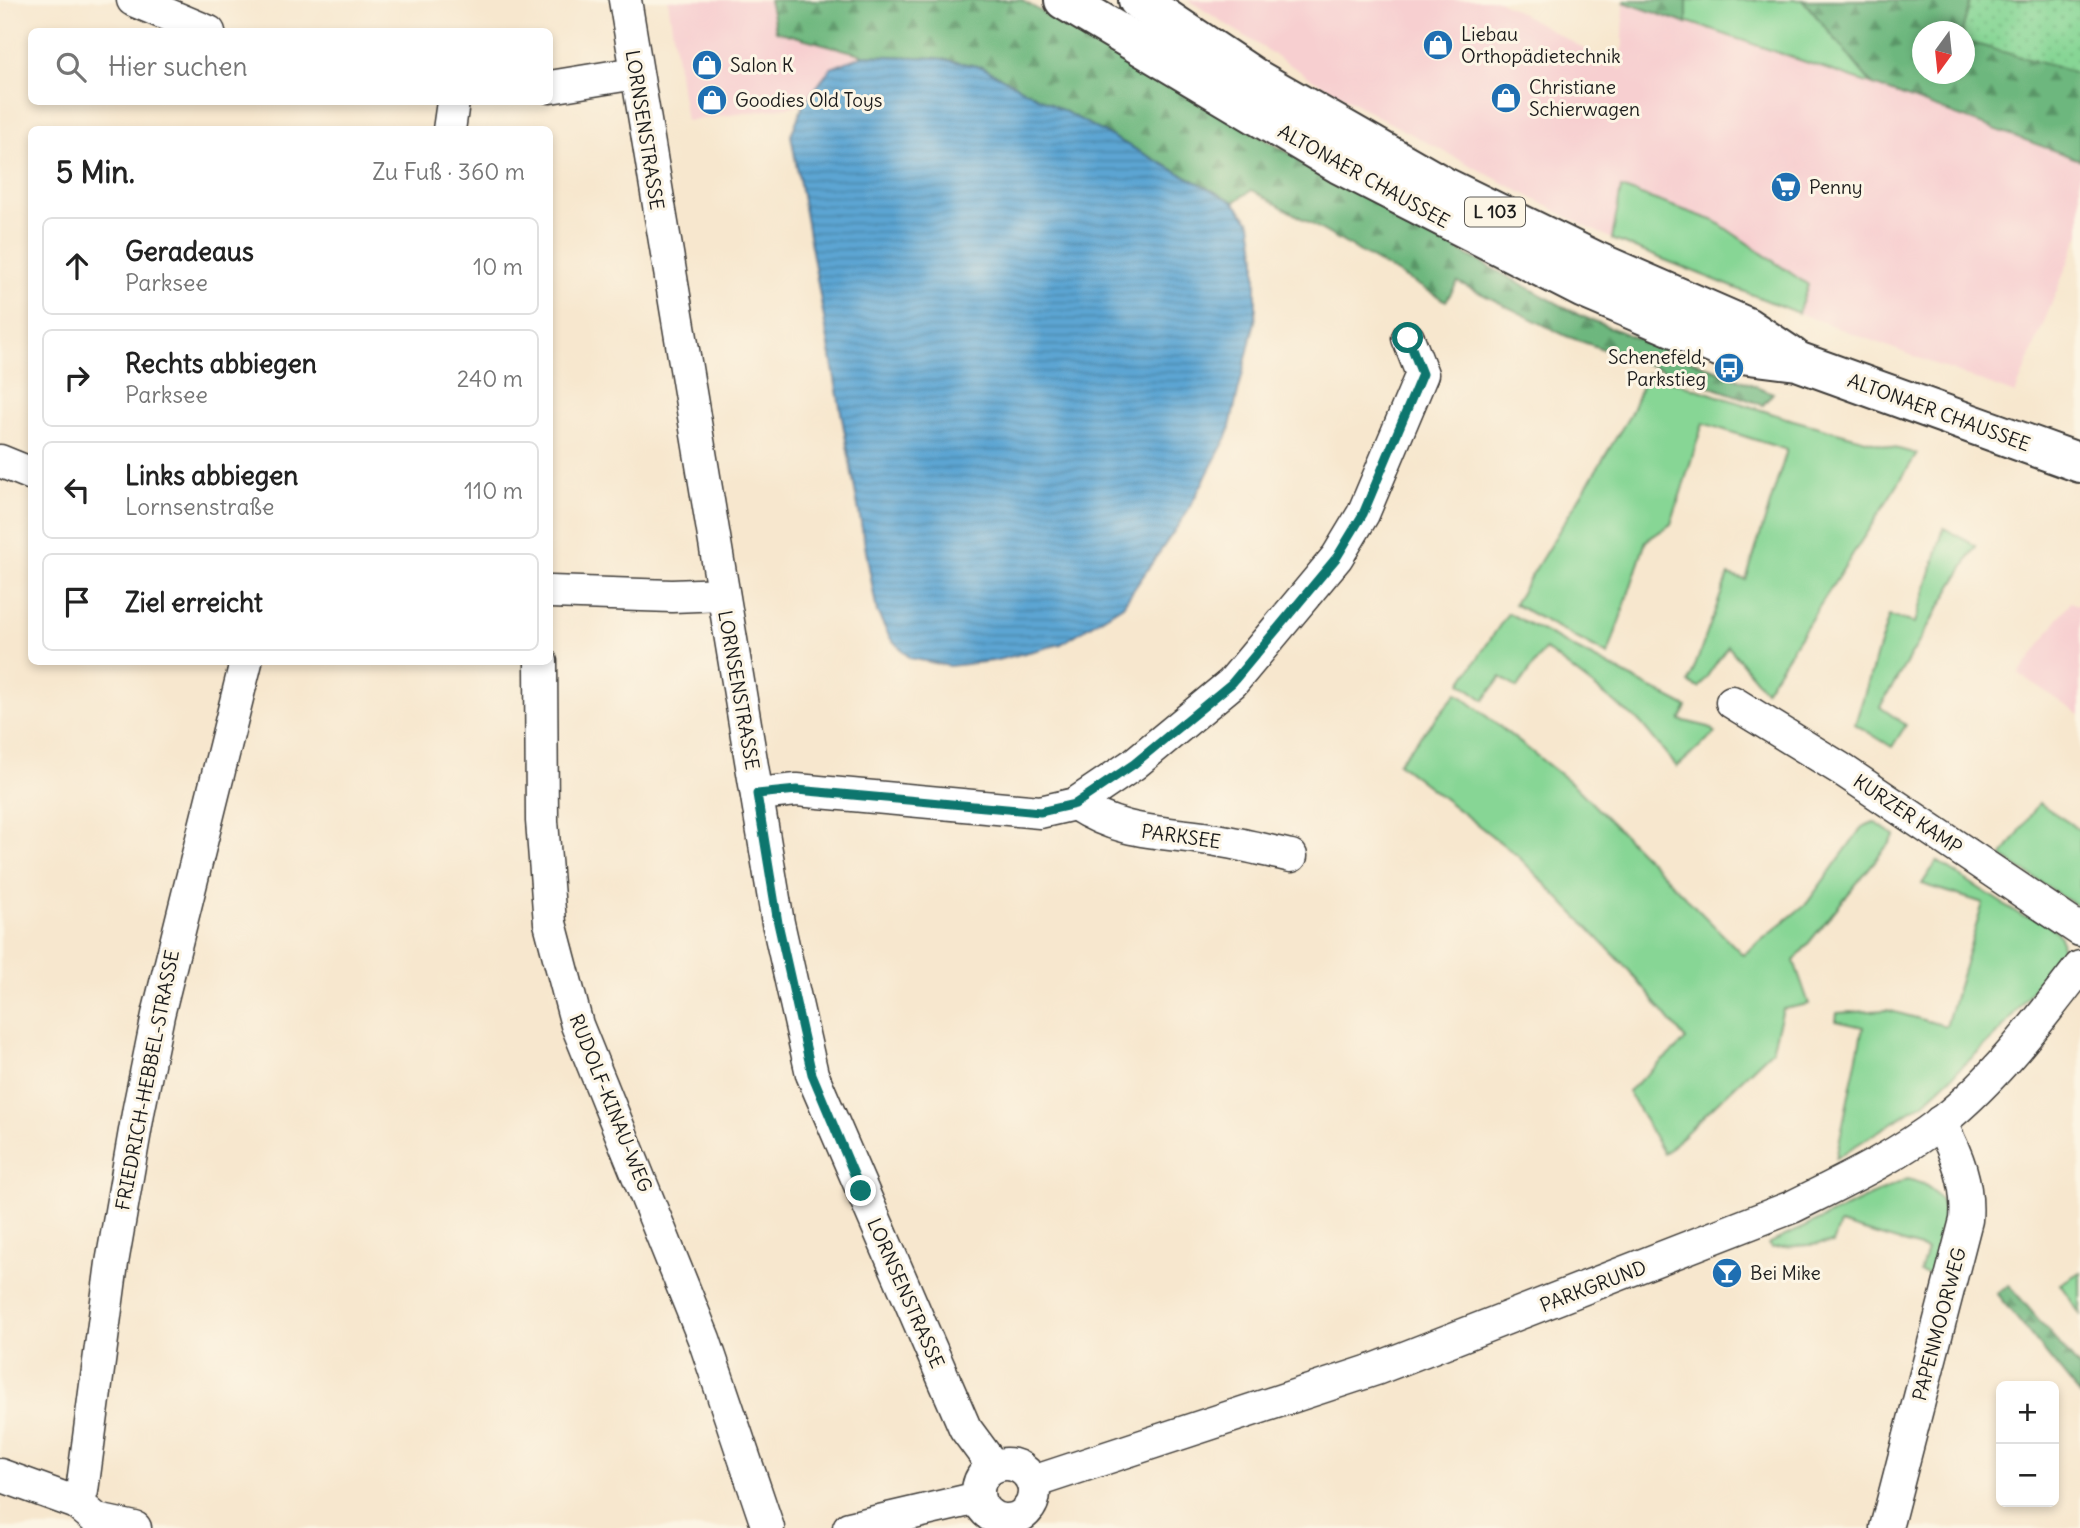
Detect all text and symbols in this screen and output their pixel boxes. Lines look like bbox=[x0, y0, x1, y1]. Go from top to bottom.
north arrow bbox=[1912, 21, 1975, 84]
place label: Liebau Orthopädietechnik bbox=[1461, 22, 1621, 68]
search box bbox=[28, 28, 553, 105]
shop icon: Liebau Orthopädietechnik bbox=[1421, 28, 1455, 62]
icon: search bbox=[52, 48, 90, 86]
street label: LORNSENSTRASSE bbox=[621, 48, 669, 212]
shop icon: Salon K bbox=[690, 48, 724, 82]
text: Hier suchen bbox=[108, 50, 248, 83]
place label: Salon K bbox=[730, 53, 794, 77]
place label: Christiane Schierwagen bbox=[1529, 75, 1640, 121]
shop icon: Christiane Schierwagen bbox=[1489, 81, 1523, 115]
shop icon: Goodies Old Toys bbox=[695, 83, 729, 117]
place label: Goodies Old Toys bbox=[735, 88, 882, 112]
street label: ALTONAER CHAUSSEE bbox=[1274, 119, 1454, 233]
text: 5 Min. bbox=[56, 153, 135, 191]
text: Zu Fuß · 360 m bbox=[372, 157, 525, 186]
supermarket icon: Penny bbox=[1769, 170, 1803, 204]
place label: Penny bbox=[1809, 175, 1863, 199]
road number: L 103 bbox=[1465, 197, 1525, 226]
text: Geradeaus bbox=[125, 235, 254, 268]
icon: ahead bbox=[58, 247, 96, 285]
text: 10 m bbox=[473, 252, 523, 281]
text: Parksee bbox=[125, 268, 208, 297]
route start bbox=[1392, 322, 1423, 353]
place label: Schenefeld, Parkstieg bbox=[1608, 345, 1706, 391]
text: Rechts abbiegen bbox=[125, 347, 317, 380]
bus stop icon: Schenefeld, Parkstieg bbox=[1712, 351, 1746, 385]
icon: right bbox=[58, 359, 96, 397]
text: 240 m bbox=[457, 364, 523, 393]
street label: ALTONAER CHAUSSEE bbox=[1844, 368, 2034, 456]
text: Parksee bbox=[125, 380, 208, 409]
text: Links abbiegen bbox=[125, 459, 298, 492]
icon: left bbox=[58, 471, 96, 509]
text: 110 m bbox=[464, 476, 523, 505]
text: Lornsenstraße bbox=[125, 492, 274, 521]
icon: arrive bbox=[58, 583, 96, 621]
text: Ziel erreicht bbox=[125, 586, 263, 619]
street label: LORNSENSTRASSE bbox=[713, 608, 765, 772]
street label: KURZER KAMP bbox=[1849, 769, 1967, 859]
street label: PARKSEE bbox=[1140, 819, 1222, 853]
street label: FRIEDRICH-HEBBEL-STRASSE bbox=[110, 948, 184, 1212]
street label: RUDOLF-KINAU-WEG bbox=[564, 1011, 658, 1195]
route end bbox=[845, 1175, 876, 1206]
street label: LORNSENSTRASSE bbox=[862, 1214, 950, 1372]
street label: PAPENMOORWEG bbox=[1907, 1245, 1971, 1403]
street label: PARKGRUND bbox=[1536, 1255, 1650, 1317]
bar icon: Bei Mike bbox=[1710, 1256, 1744, 1290]
place label: Bei Mike bbox=[1750, 1261, 1821, 1285]
map controls bbox=[1996, 1381, 2059, 1507]
button: + bbox=[1996, 1381, 2059, 1444]
button: − bbox=[1996, 1444, 2059, 1507]

